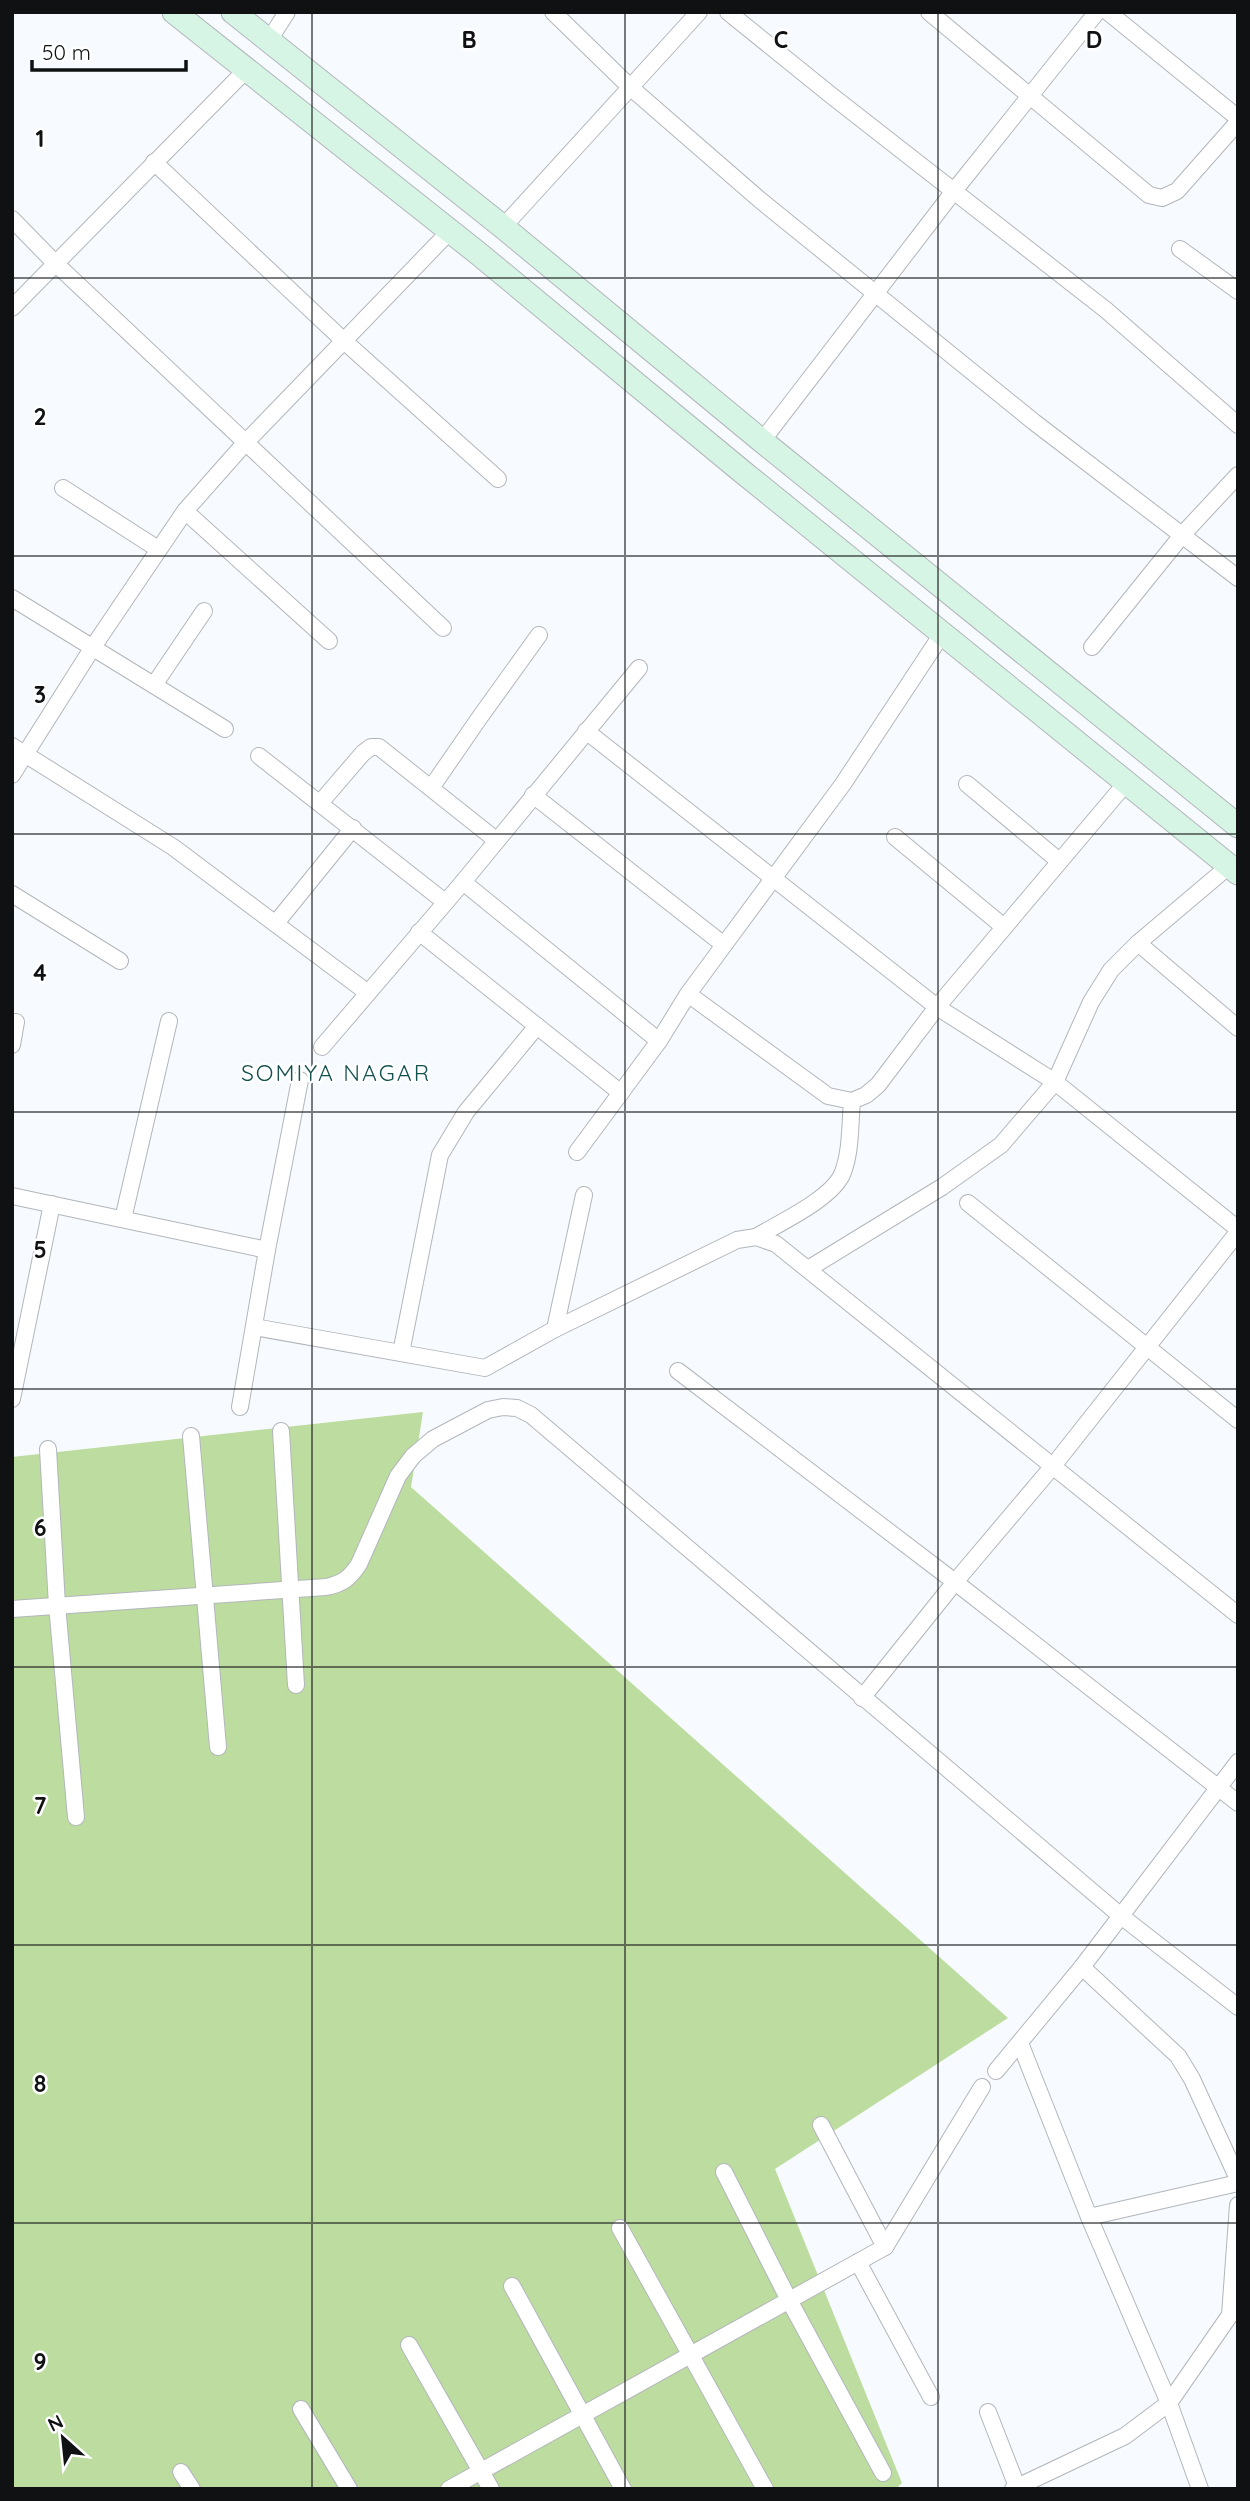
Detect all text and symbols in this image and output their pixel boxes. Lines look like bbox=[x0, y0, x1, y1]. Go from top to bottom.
text: B bbox=[461, 25, 477, 54]
text: C bbox=[774, 25, 788, 54]
text: D bbox=[1086, 25, 1102, 54]
scale bar bbox=[32, 28, 186, 72]
text: 50 m bbox=[42, 39, 91, 65]
text: 1 bbox=[36, 124, 44, 153]
text: 2 bbox=[33, 402, 47, 431]
text: 3 bbox=[34, 680, 46, 709]
text: 4 bbox=[33, 958, 47, 987]
district label: SOMIYA NAGAR bbox=[241, 1058, 431, 1087]
text: 5 bbox=[33, 1235, 47, 1264]
text: 6 bbox=[34, 1513, 46, 1542]
text: 7 bbox=[34, 1791, 47, 1820]
text: 8 bbox=[34, 2069, 46, 2098]
text: 9 bbox=[33, 2347, 47, 2376]
north arrow bbox=[28, 2403, 98, 2473]
text: N bbox=[44, 2409, 67, 2437]

